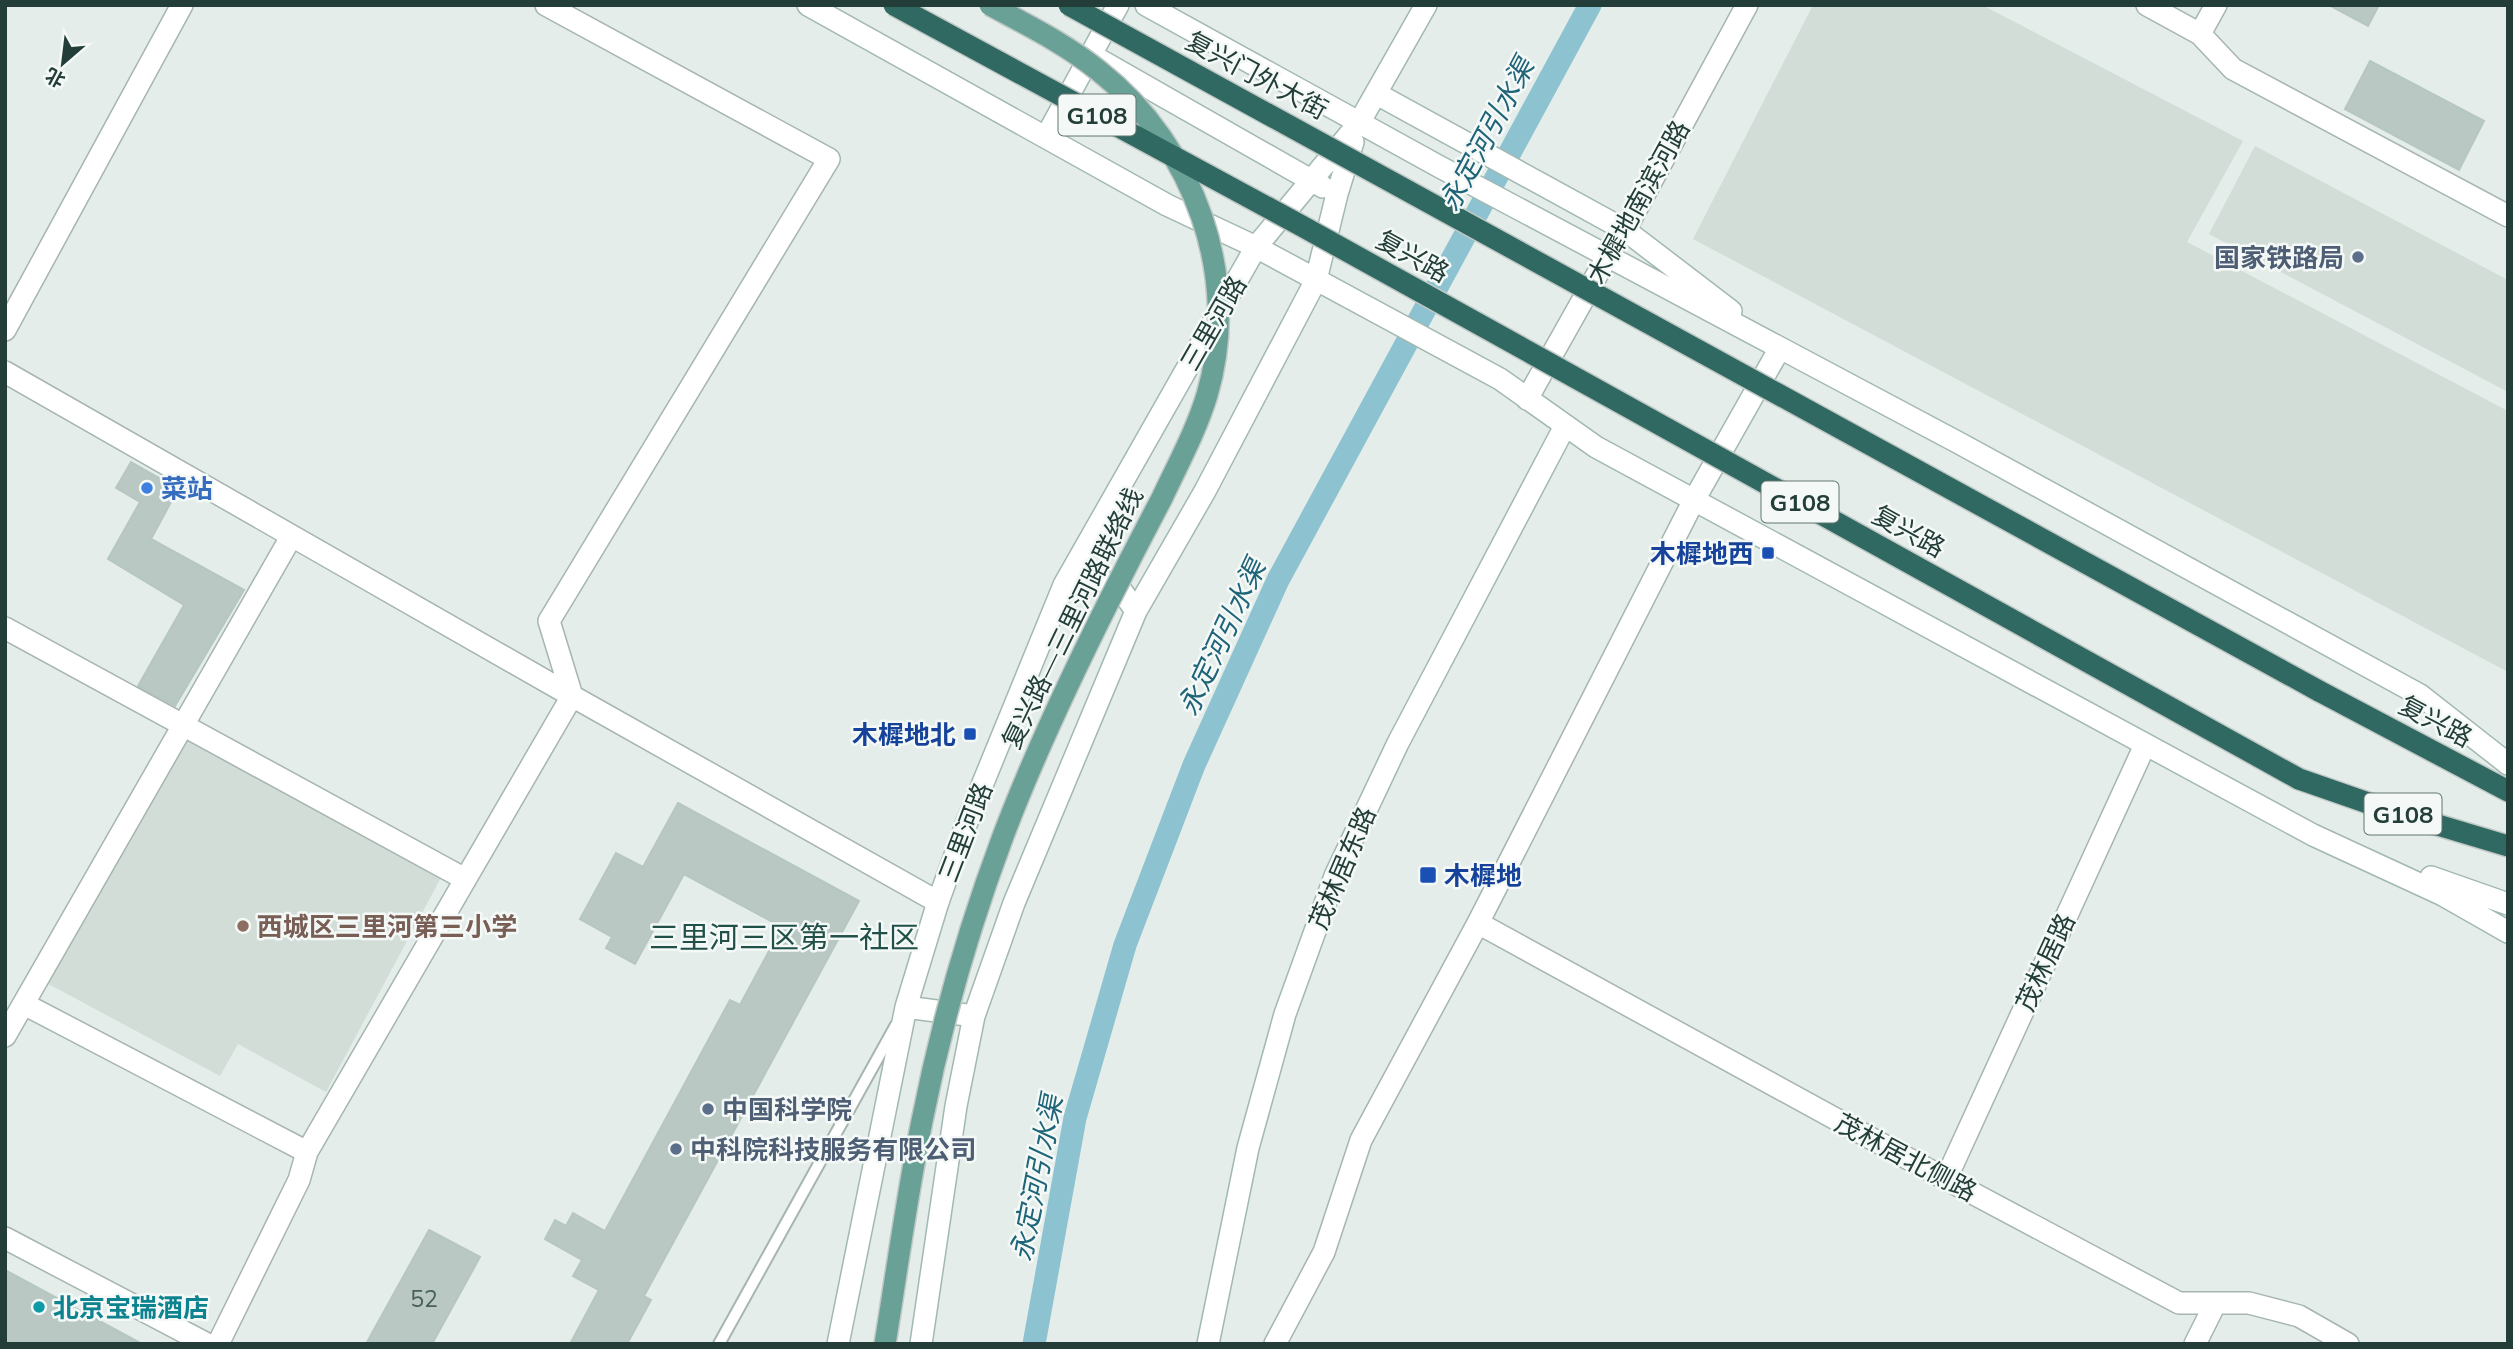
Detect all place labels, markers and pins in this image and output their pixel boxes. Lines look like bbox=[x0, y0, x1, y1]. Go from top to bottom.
place label: 国家铁路局 bbox=[2214, 241, 2344, 274]
marker: 国家铁路局 bbox=[2350, 249, 2366, 265]
place label: 菜站 bbox=[161, 472, 213, 505]
marker: 菜站 bbox=[139, 480, 155, 496]
place label: 木樨地西 bbox=[1650, 537, 1754, 570]
marker: 木樨地西 bbox=[1760, 545, 1776, 561]
place label: 木樨地北 bbox=[852, 718, 956, 751]
marker: 木樨地北 bbox=[962, 726, 978, 742]
place label: 木樨地 bbox=[1444, 859, 1522, 892]
marker: 木樨地 bbox=[1418, 865, 1438, 885]
place label: 西城区三里河第三小学 bbox=[257, 910, 517, 943]
marker: 西城区三里河第三小学 bbox=[235, 918, 251, 934]
place label: 中国科学院 bbox=[722, 1093, 852, 1126]
marker: 中国科学院 bbox=[700, 1101, 716, 1117]
place label: 中科院科技服务有限公司 bbox=[690, 1133, 976, 1166]
marker: 中科院科技服务有限公司 bbox=[668, 1141, 684, 1157]
place label: 北京宝瑞酒店 bbox=[53, 1291, 209, 1324]
marker: 北京宝瑞酒店 bbox=[31, 1299, 47, 1315]

